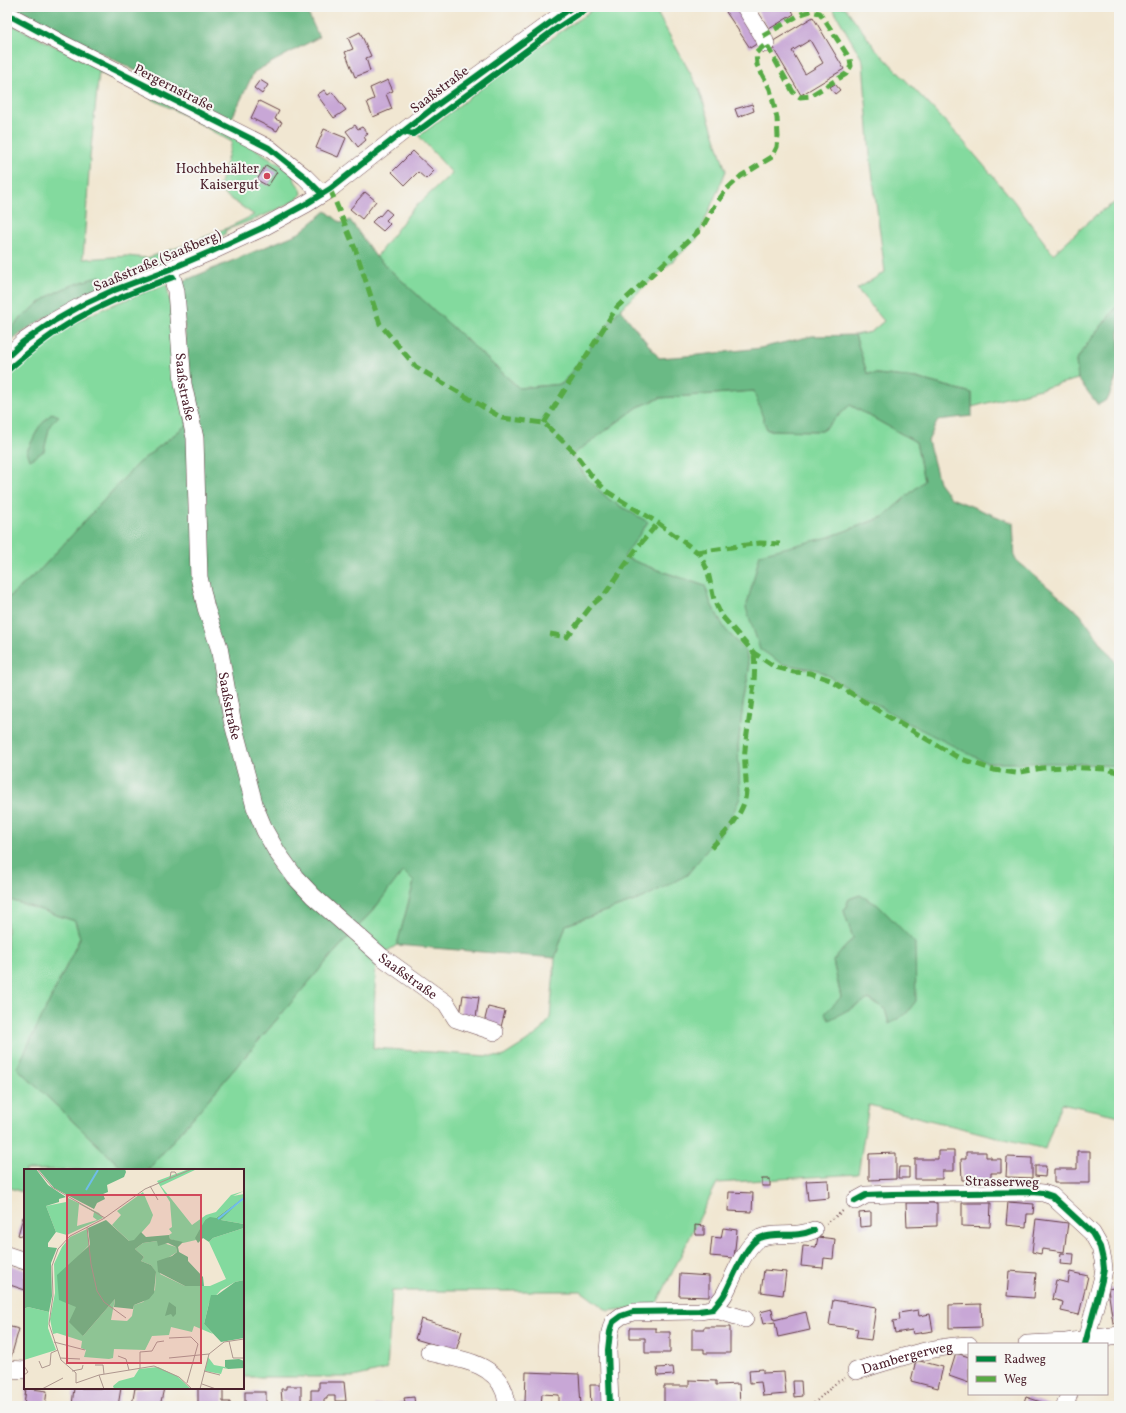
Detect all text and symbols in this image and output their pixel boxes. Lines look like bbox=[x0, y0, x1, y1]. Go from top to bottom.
street label: Pergernstraße bbox=[130, 60, 217, 117]
street label: Saaßstraße bbox=[407, 62, 473, 118]
place label: Hochbehälter Kaisergut bbox=[176, 160, 259, 195]
marker: Hochbehälter Kaisergut bbox=[262, 171, 272, 181]
street label: Saaßstraße (Saaßberg) bbox=[91, 226, 224, 297]
street label: Saaßstraße bbox=[170, 352, 199, 423]
street label: Saaßstraße bbox=[213, 670, 245, 742]
street label: Saaßstraße bbox=[374, 949, 441, 1005]
inset map bbox=[24, 1169, 244, 1389]
street label: Strasserweg bbox=[965, 1172, 1039, 1193]
street label: Dambergerweg bbox=[859, 1338, 954, 1380]
legend bbox=[968, 1343, 1108, 1395]
text: Radweg bbox=[1004, 1352, 1046, 1368]
text: Weg bbox=[1004, 1372, 1027, 1388]

